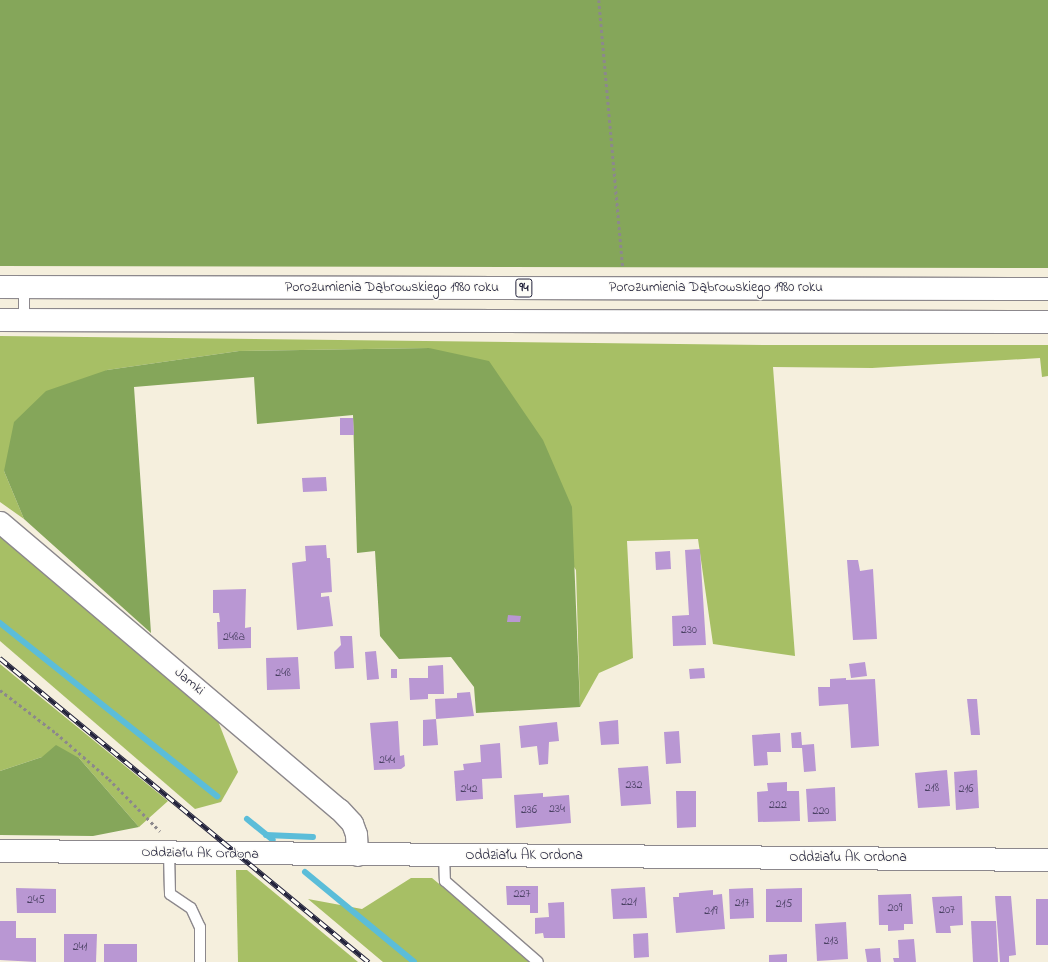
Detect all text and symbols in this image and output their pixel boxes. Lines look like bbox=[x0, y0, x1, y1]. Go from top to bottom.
road number: 94 bbox=[515, 277, 533, 299]
street label: Porozumienia Dąbrowskiego 1980 roku bbox=[285, 280, 499, 296]
street label: Porozumienia Dąbrowskiego 1980 roku bbox=[609, 280, 823, 296]
house number: 230 bbox=[681, 624, 697, 638]
house number: 248a bbox=[223, 631, 245, 645]
street label: Jamki bbox=[171, 665, 207, 699]
house number: 248 bbox=[275, 667, 291, 681]
house number: 244 bbox=[379, 754, 395, 768]
house number: 232 bbox=[626, 779, 642, 793]
house number: 218 bbox=[925, 782, 939, 796]
house number: 242 bbox=[461, 783, 477, 797]
house number: 216 bbox=[958, 783, 974, 797]
house number: 222 bbox=[769, 799, 787, 813]
house number: 234 bbox=[549, 803, 565, 817]
house number: 236 bbox=[521, 804, 537, 818]
house number: 220 bbox=[812, 805, 830, 819]
street label: Oddziału AK Ordona bbox=[141, 845, 259, 863]
street label: Oddziału AK Ordona bbox=[465, 848, 583, 864]
street label: Oddziału AK Ordona bbox=[789, 850, 907, 866]
house number: 227 bbox=[514, 888, 530, 902]
house number: 245 bbox=[27, 894, 45, 908]
house number: 221 bbox=[621, 896, 637, 910]
house number: 217 bbox=[735, 897, 749, 911]
house number: 215 bbox=[776, 898, 792, 912]
house number: 209 bbox=[888, 902, 902, 916]
house number: 207 bbox=[939, 904, 955, 918]
house number: 219 bbox=[704, 905, 718, 919]
house number: 213 bbox=[824, 935, 838, 949]
house number: 241 bbox=[73, 941, 87, 955]

